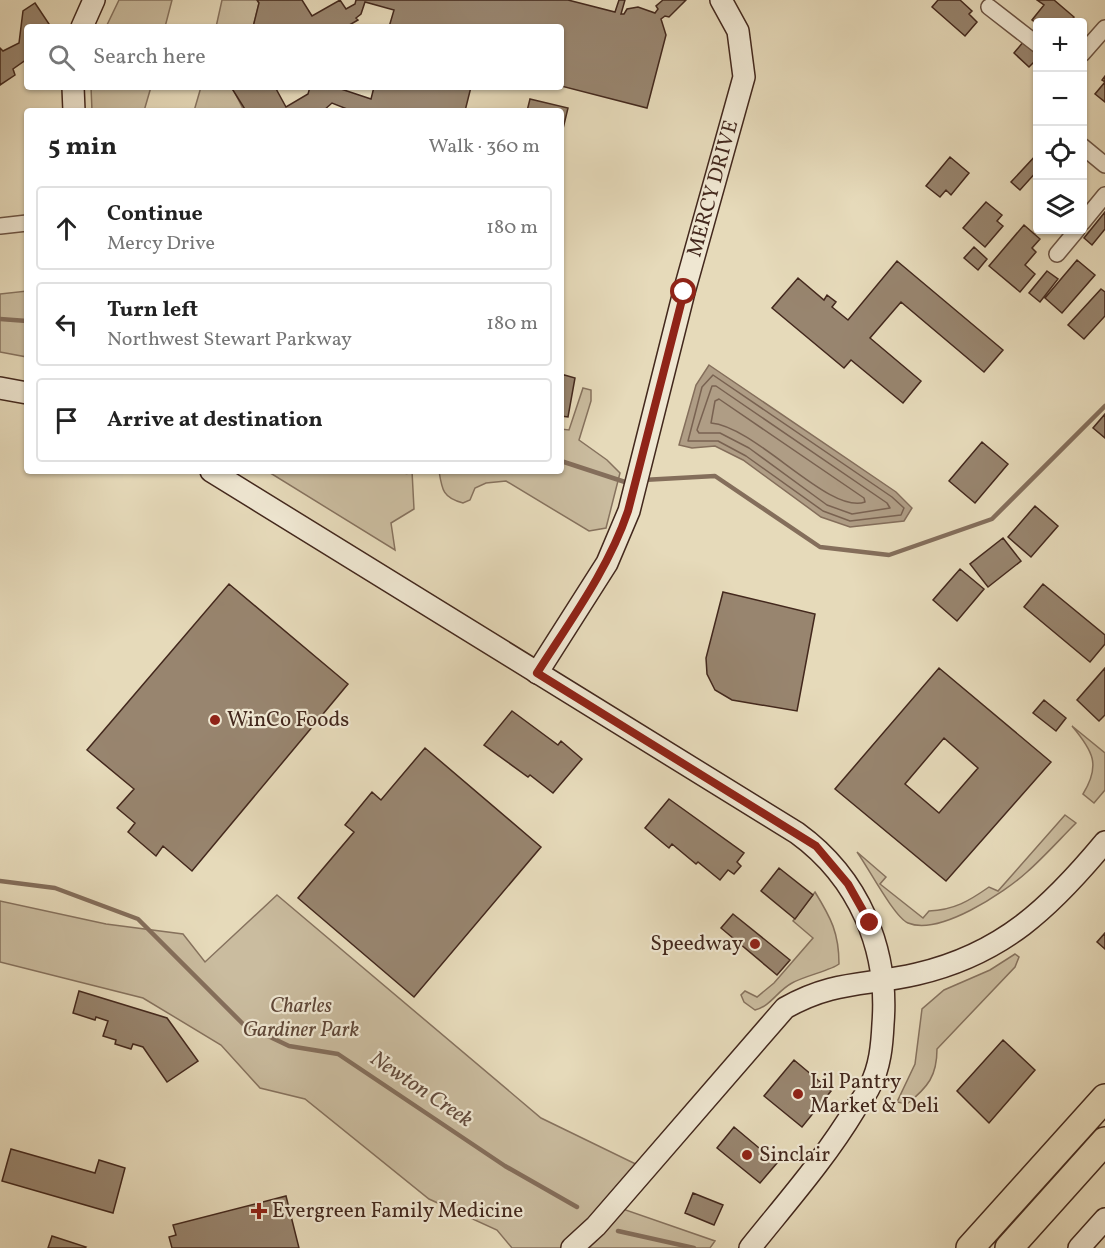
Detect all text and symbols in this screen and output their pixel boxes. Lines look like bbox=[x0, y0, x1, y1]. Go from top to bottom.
map controls bbox=[1033, 18, 1087, 234]
button: + bbox=[1033, 18, 1087, 72]
search box bbox=[24, 24, 564, 90]
icon: search bbox=[45, 41, 78, 74]
text: Search here bbox=[93, 42, 206, 73]
button: − bbox=[1033, 72, 1087, 126]
street label: MERCY DRIVE bbox=[680, 117, 746, 260]
button: locate bbox=[1033, 126, 1087, 180]
text: 5 min bbox=[48, 129, 117, 165]
text: Walk · 360 m bbox=[428, 133, 540, 161]
button: layers bbox=[1033, 180, 1087, 234]
text: Continue bbox=[107, 199, 203, 230]
icon: ahead bbox=[50, 212, 83, 245]
text: 180 m bbox=[486, 214, 538, 242]
text: Mercy Drive bbox=[107, 230, 215, 258]
route start bbox=[670, 278, 696, 304]
text: Turn left bbox=[107, 295, 198, 326]
icon: left bbox=[50, 308, 83, 341]
text: 180 m bbox=[486, 310, 538, 338]
text: Northwest Stewart Parkway bbox=[107, 326, 352, 354]
icon: arrive bbox=[50, 404, 83, 437]
text: Arrive at destination bbox=[107, 405, 323, 436]
place label: WinCo Foods bbox=[227, 706, 349, 735]
marker: WinCo Foods bbox=[208, 713, 222, 727]
route end bbox=[856, 909, 882, 935]
place label: Speedway bbox=[650, 930, 744, 959]
marker: Speedway bbox=[748, 937, 762, 951]
park label: Charles Gardiner Park bbox=[243, 992, 360, 1045]
water label: Newton Creek bbox=[363, 1044, 479, 1136]
place label: Lil Pantry Market & Deli bbox=[810, 1068, 939, 1121]
marker: Lil Pantry Market & Deli bbox=[791, 1087, 805, 1101]
place label: Sinclair bbox=[759, 1141, 830, 1170]
marker: Sinclair bbox=[740, 1148, 754, 1162]
place label: Evergreen Family Medicine bbox=[272, 1197, 523, 1226]
marker: Evergreen Family Medicine bbox=[250, 1202, 268, 1220]

